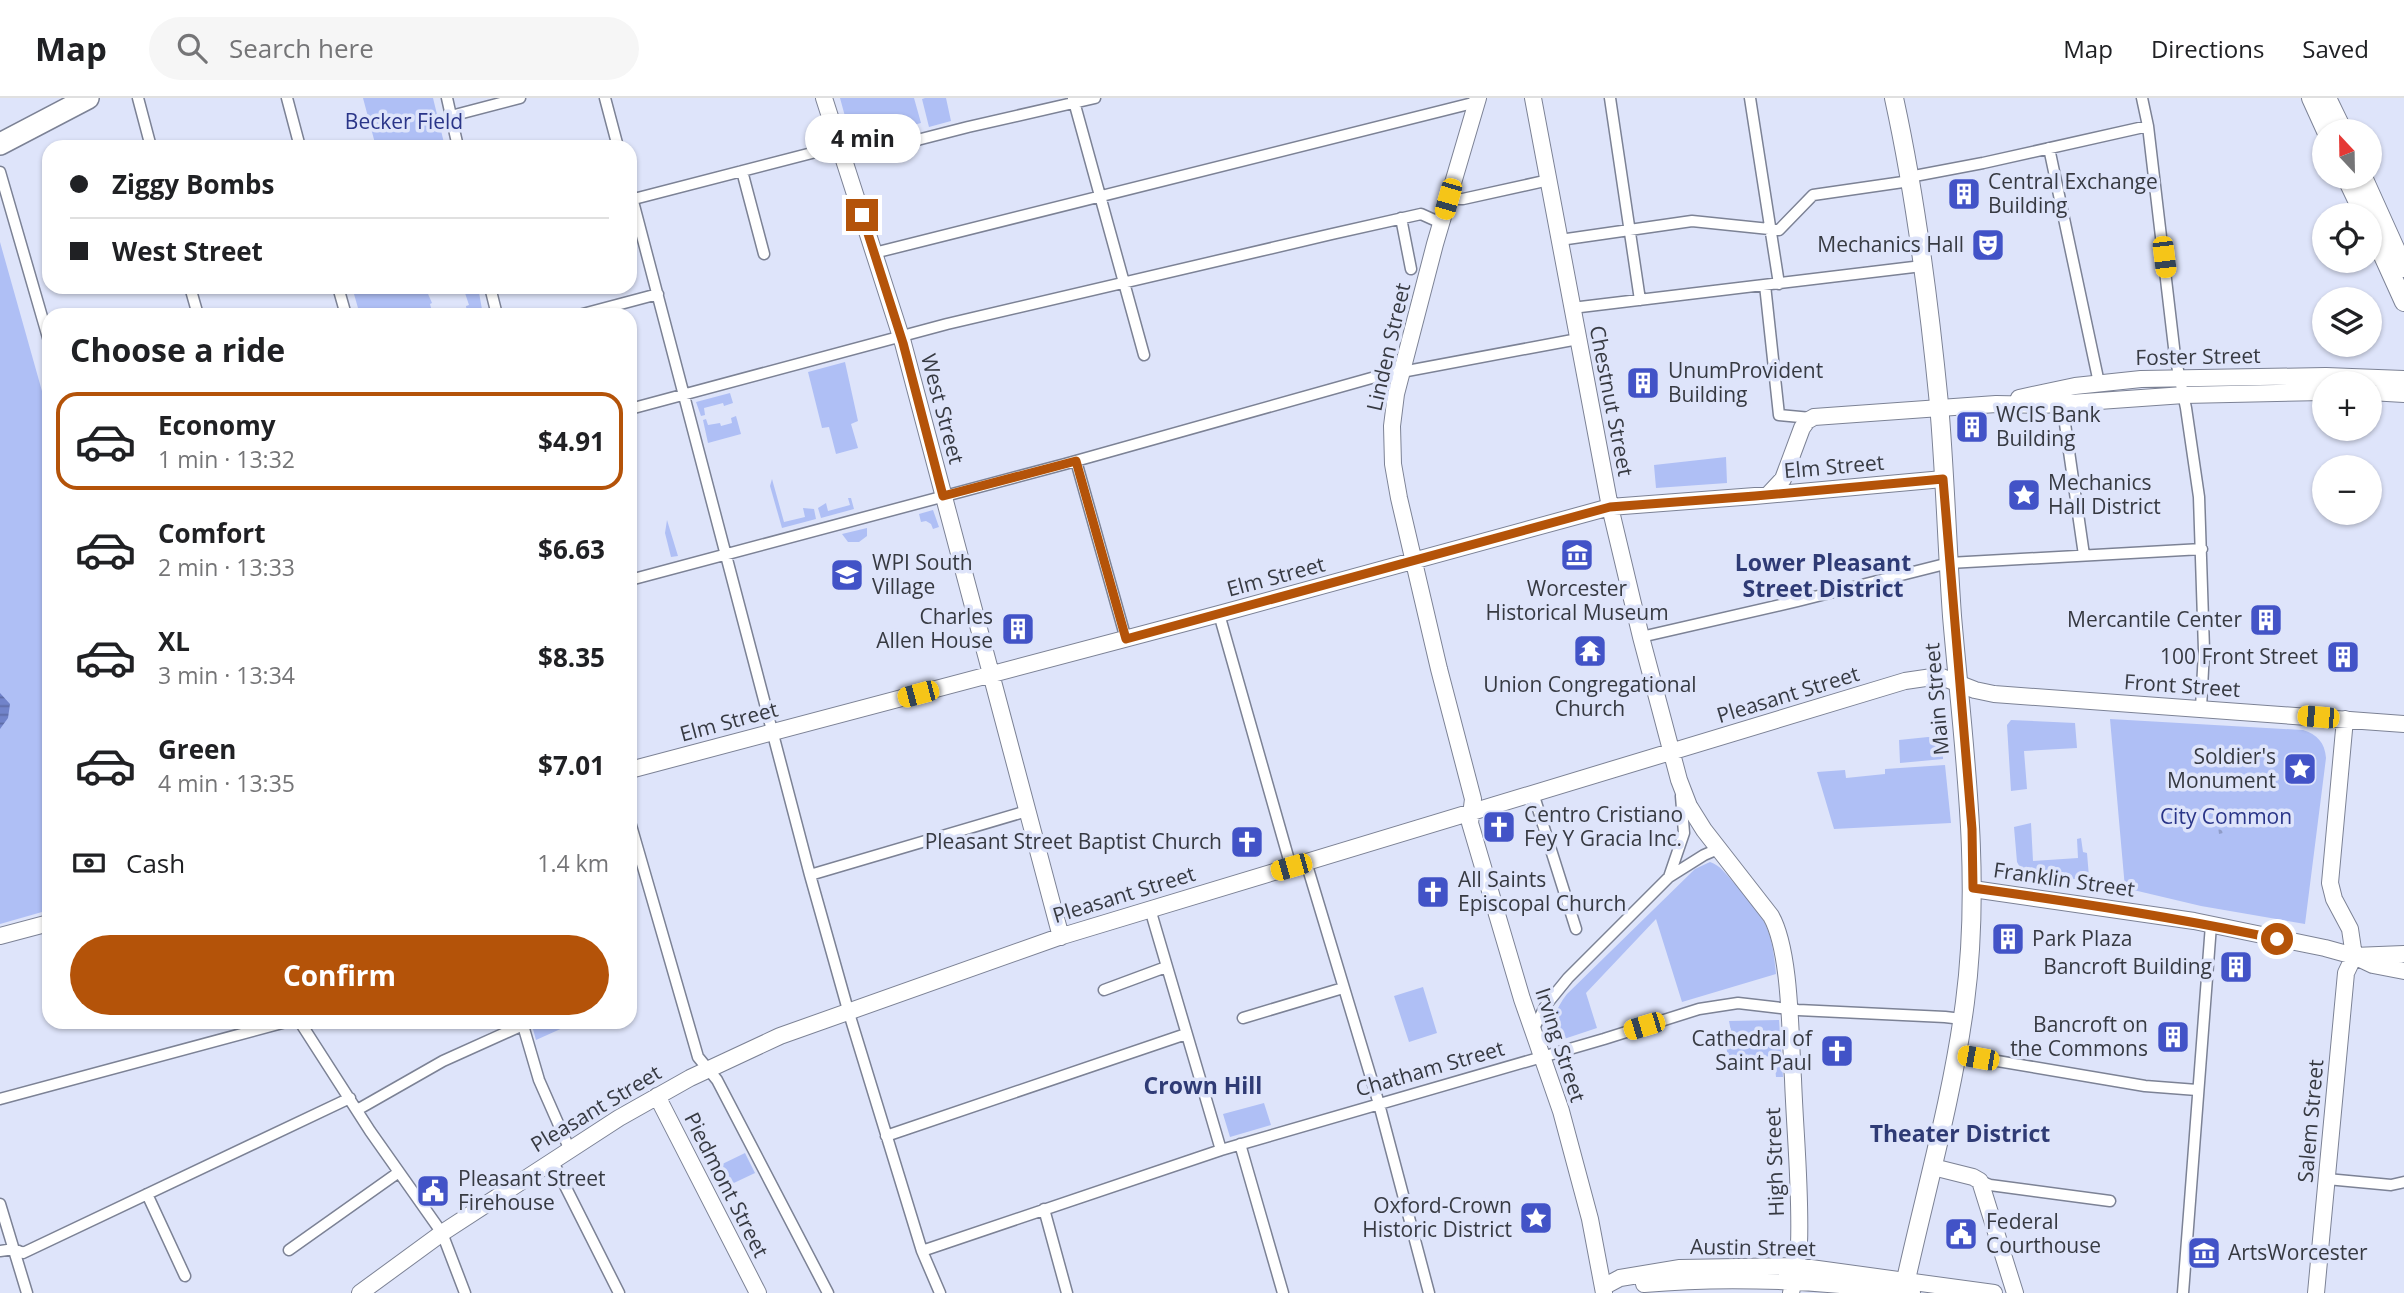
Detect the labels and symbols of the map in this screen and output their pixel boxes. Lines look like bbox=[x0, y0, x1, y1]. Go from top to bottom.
park label: Becker Field bbox=[345, 107, 463, 135]
callout: 4 min bbox=[804, 114, 920, 162]
north arrow bbox=[2312, 119, 2382, 189]
place label: Central Exchange Building bbox=[1988, 167, 2158, 219]
building icon: Central Exchange Building bbox=[1945, 175, 1983, 213]
car bbox=[1433, 176, 1464, 222]
route end bbox=[846, 199, 878, 231]
theatre icon: Mechanics Hall bbox=[1969, 226, 2007, 264]
place label: Mechanics Hall bbox=[1817, 230, 1964, 258]
car bbox=[2152, 235, 2177, 279]
street label: Linden Street bbox=[1360, 280, 1416, 414]
street label: Chestnut Street bbox=[1584, 323, 1640, 478]
street label: Foster Street bbox=[2135, 341, 2261, 371]
street label: West Street bbox=[915, 351, 971, 467]
place label: UnumProvident Building bbox=[1668, 356, 1823, 408]
building icon: UnumProvident Building bbox=[1624, 364, 1662, 402]
place label: WCIS Bank Building bbox=[1996, 400, 2101, 452]
building icon: WCIS Bank Building bbox=[1953, 408, 1991, 446]
street label: Elm Street bbox=[1783, 448, 1885, 484]
place label: Mechanics Hall District bbox=[2048, 468, 2161, 520]
place icon: Mechanics Hall District bbox=[2005, 476, 2043, 514]
museum icon: Worcester Historical Museum bbox=[1558, 536, 1596, 574]
district label: Lower Pleasant Street District bbox=[1735, 546, 1911, 604]
place label: WPI South Village bbox=[872, 548, 973, 600]
street label: Elm Street bbox=[1224, 550, 1328, 603]
school or university icon: WPI South Village bbox=[828, 556, 866, 594]
place label: Worcester Historical Museum bbox=[1485, 574, 1669, 626]
building icon: Mercantile Center bbox=[2247, 601, 2285, 639]
place label: Charles Allen House bbox=[876, 602, 993, 654]
place label: Mercantile Center bbox=[2067, 605, 2242, 633]
building icon: Charles Allen House bbox=[999, 610, 1037, 648]
temple icon: Union Congregational Church bbox=[1571, 632, 1609, 670]
building icon: 100 Front Street bbox=[2324, 638, 2362, 676]
street label: Main Street bbox=[1917, 642, 1955, 757]
place label: 100 Front Street bbox=[2160, 642, 2318, 670]
street label: Pleasant Street bbox=[1713, 659, 1862, 729]
street label: Front Street bbox=[2123, 667, 2241, 703]
place label: Union Congregational Church bbox=[1483, 670, 1697, 722]
car bbox=[895, 678, 942, 710]
street label: Elm Street bbox=[677, 695, 781, 748]
car bbox=[2297, 705, 2340, 729]
place label: Soldier's Monument bbox=[2167, 742, 2276, 794]
place icon: Soldier's Monument bbox=[2281, 750, 2319, 788]
place label: Centro Cristiano Fey Y Gracia Inc. bbox=[1524, 800, 1683, 852]
park label: City Common bbox=[2160, 802, 2292, 830]
church icon: Centro Cristiano Fey Y Gracia Inc. bbox=[1480, 808, 1518, 846]
church icon: Pleasant Street Baptist Church bbox=[1228, 823, 1266, 861]
place label: Pleasant Street Baptist Church bbox=[925, 827, 1222, 855]
car bbox=[1268, 851, 1315, 883]
street label: Franklin Street bbox=[1992, 855, 2137, 903]
street label: Pleasant Street bbox=[1049, 859, 1198, 929]
place label: All Saints Episcopal Church bbox=[1458, 865, 1626, 917]
church icon: All Saints Episcopal Church bbox=[1414, 873, 1452, 911]
building icon: Park Plaza bbox=[1989, 920, 2027, 958]
route start bbox=[2261, 923, 2293, 955]
place label: Park Plaza bbox=[2032, 924, 2133, 952]
building icon: Bancroft Building bbox=[2217, 948, 2255, 986]
place label: Bancroft Building bbox=[2043, 952, 2212, 980]
street label: Irving Street bbox=[1529, 984, 1593, 1105]
car bbox=[1621, 1010, 1668, 1042]
place label: Bancroft on the Commons bbox=[2010, 1010, 2148, 1062]
building icon: Bancroft on the Commons bbox=[2154, 1018, 2192, 1056]
place label: Cathedral of Saint Paul bbox=[1691, 1024, 1814, 1076]
church icon: Cathedral of Saint Paul bbox=[1818, 1032, 1856, 1070]
street label: Chatham Street bbox=[1352, 1033, 1507, 1103]
car bbox=[1956, 1044, 2001, 1072]
street label: Pleasant Street bbox=[525, 1058, 666, 1158]
street label: Salem Street bbox=[2291, 1058, 2329, 1184]
district label: Crown Hill bbox=[1144, 1069, 1262, 1101]
street label: Piedmont Street bbox=[678, 1107, 775, 1262]
street label: High Street bbox=[1758, 1107, 1790, 1217]
district label: Theater District bbox=[1870, 1117, 2050, 1149]
place label: Pleasant Street Firehouse bbox=[458, 1164, 606, 1216]
public building icon: Pleasant Street Firehouse bbox=[414, 1172, 452, 1210]
place label: Oxford-Crown Historic District bbox=[1362, 1191, 1512, 1243]
place icon: Oxford-Crown Historic District bbox=[1517, 1199, 1555, 1237]
place label: Federal Courthouse bbox=[1986, 1207, 2101, 1259]
public building icon: Federal Courthouse bbox=[1942, 1215, 1980, 1253]
street label: Austin Street bbox=[1690, 1232, 1816, 1262]
museum icon: ArtsWorcester bbox=[2185, 1234, 2223, 1272]
place label: ArtsWorcester bbox=[2228, 1238, 2368, 1266]

